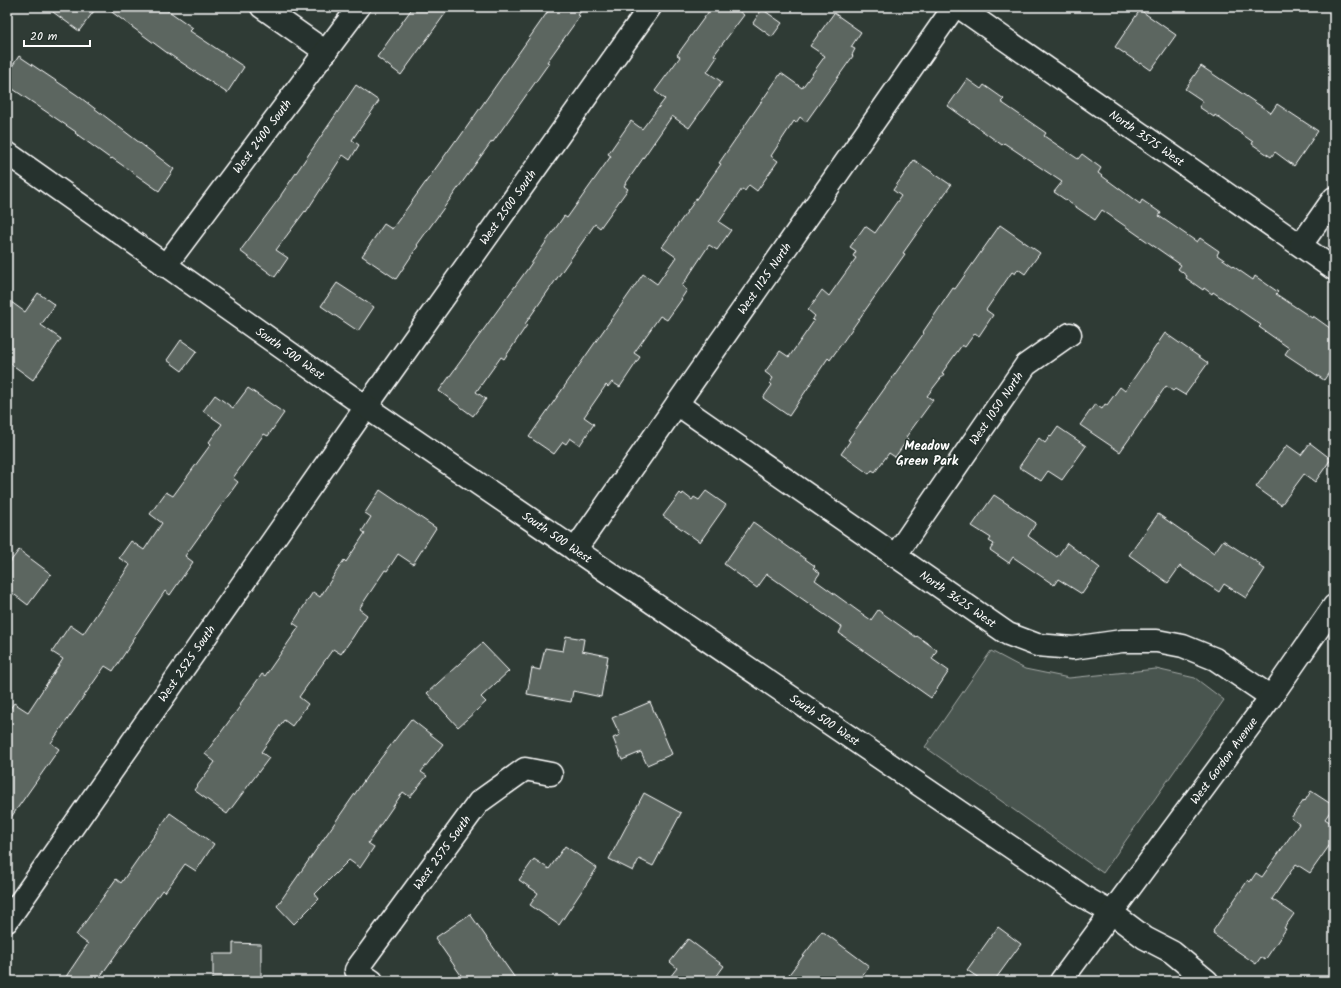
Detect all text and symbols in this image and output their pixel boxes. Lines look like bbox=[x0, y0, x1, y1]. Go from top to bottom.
scale bar bbox=[24, 22, 90, 48]
text: 20 m bbox=[30, 27, 58, 46]
street label: West 2400 South bbox=[228, 95, 296, 177]
street label: North 3575 West bbox=[1105, 105, 1189, 171]
street label: West 2500 South bbox=[475, 166, 541, 249]
street label: West 1125 North bbox=[733, 239, 796, 318]
street label: South 500 West bbox=[252, 322, 329, 385]
street label: West 1050 North bbox=[964, 368, 1028, 449]
district label: Meadow Green Park bbox=[896, 436, 959, 472]
street label: South 500 West bbox=[518, 507, 596, 568]
street label: North 3625 West bbox=[916, 566, 1000, 633]
street label: West 2525 South bbox=[153, 621, 220, 706]
street label: South 500 West bbox=[786, 689, 864, 751]
street label: West Gordon Avenue bbox=[1185, 713, 1263, 808]
street label: West 2575 South bbox=[408, 811, 476, 894]

